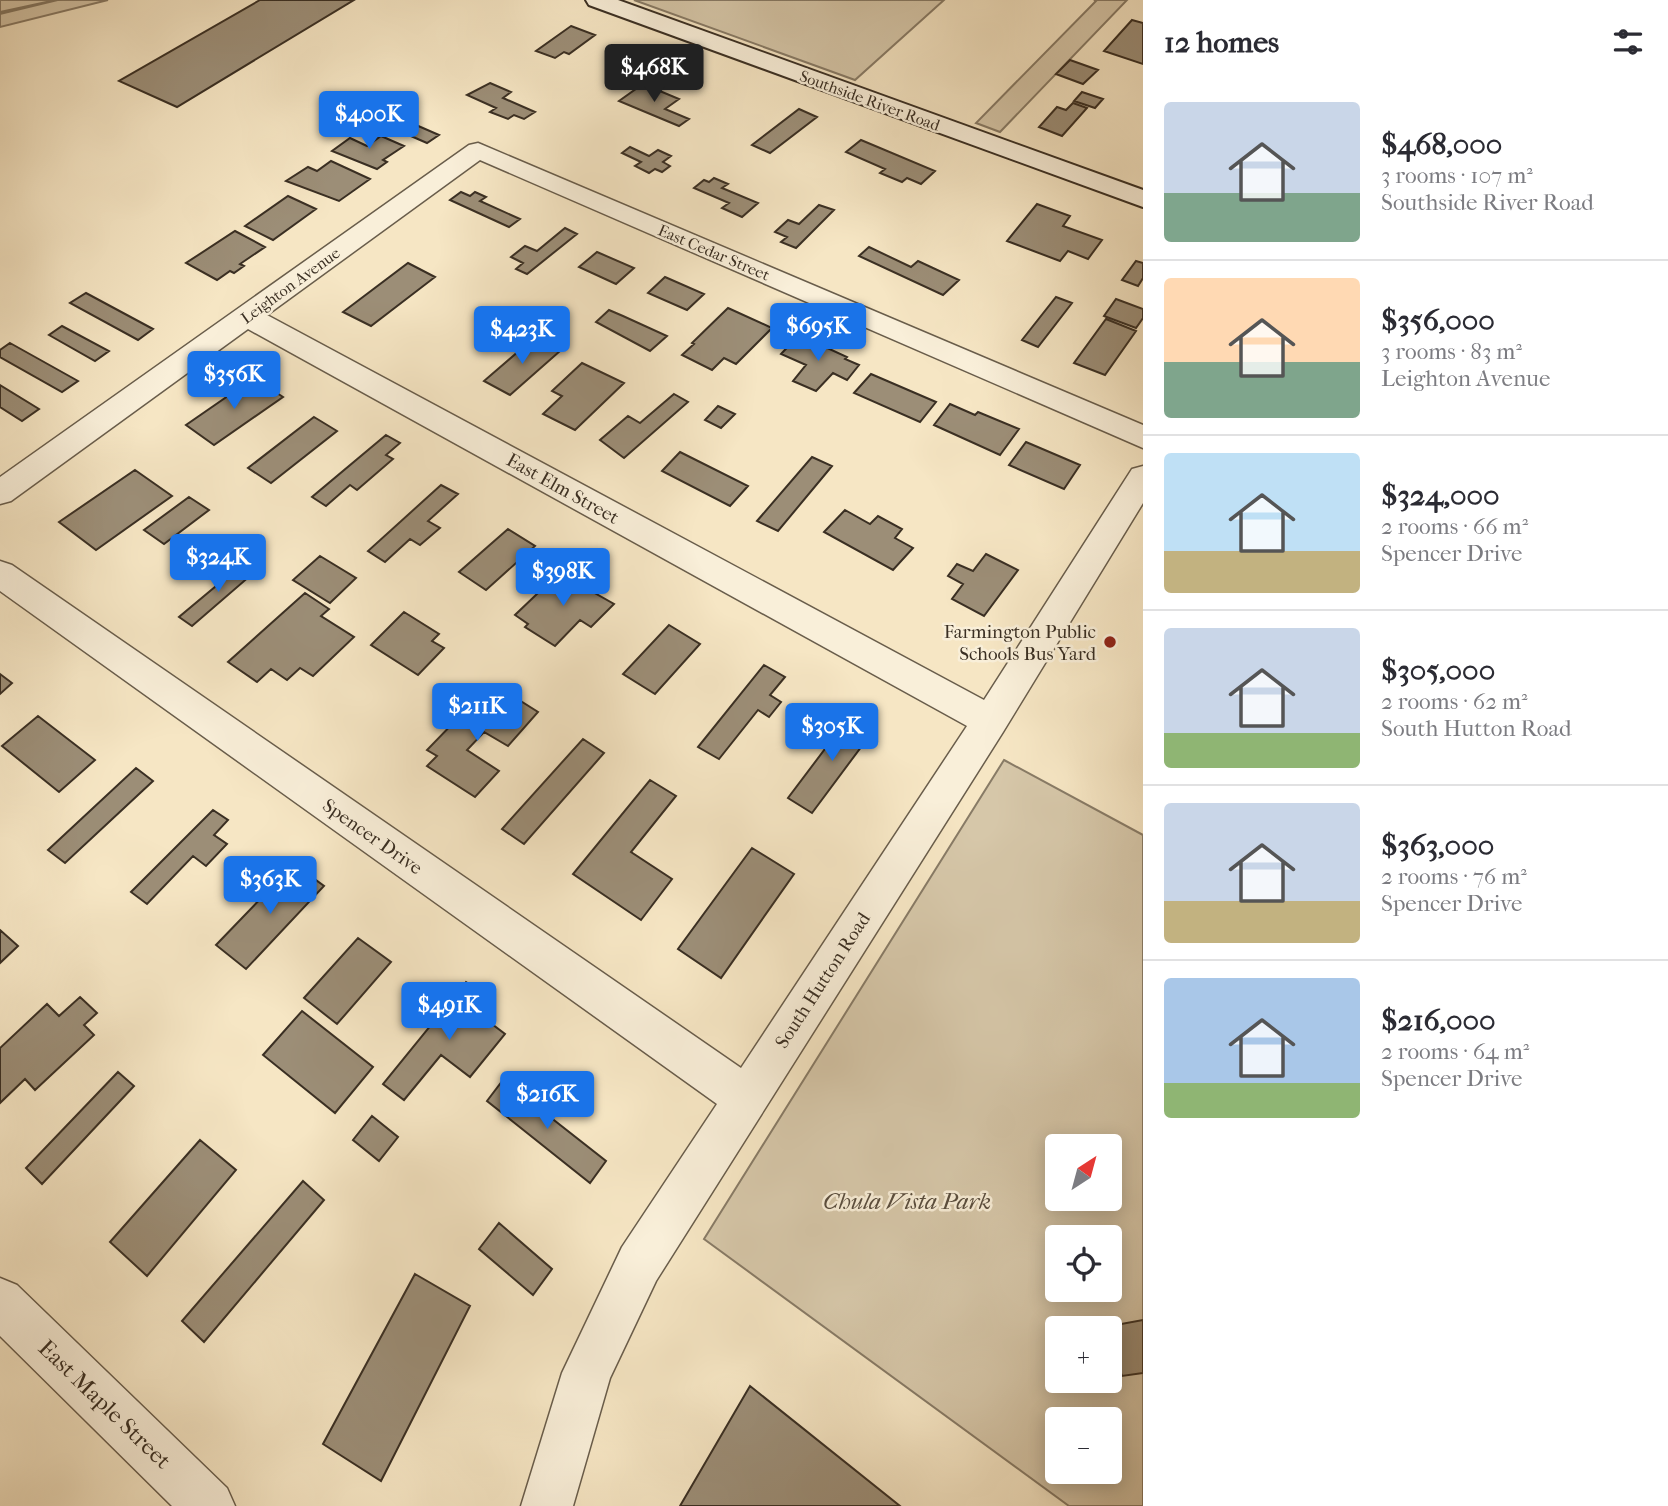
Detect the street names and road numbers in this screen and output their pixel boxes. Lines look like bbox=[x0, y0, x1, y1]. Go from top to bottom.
street label: Southside River Road bbox=[797, 66, 943, 135]
street label: East Cedar Street bbox=[655, 220, 773, 285]
street label: Leighton Avenue bbox=[237, 243, 344, 328]
street label: East Elm Street bbox=[502, 449, 623, 529]
street label: Spencer Drive bbox=[318, 794, 427, 879]
street label: South Hutton Road bbox=[771, 908, 875, 1053]
street label: East Maple Street bbox=[33, 1334, 176, 1474]

